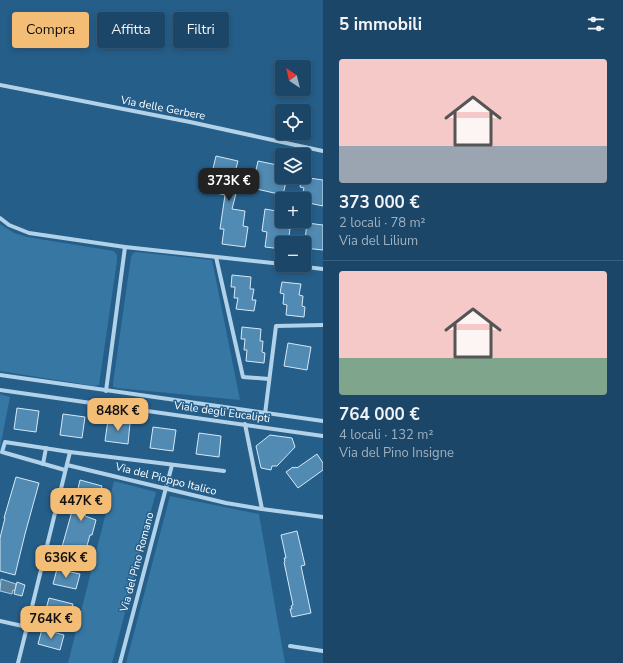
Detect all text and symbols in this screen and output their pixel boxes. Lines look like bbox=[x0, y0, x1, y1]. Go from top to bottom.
chip: Compra bbox=[12, 12, 89, 48]
chip: Affitta bbox=[97, 12, 165, 48]
chip: Filtri bbox=[173, 12, 229, 48]
text: 5 immobili bbox=[339, 13, 422, 36]
icon: filters bbox=[585, 13, 607, 35]
north arrow bbox=[275, 60, 311, 96]
map controls bbox=[275, 60, 311, 272]
icon: home bbox=[437, 85, 509, 157]
street label: Via delle Gerbere bbox=[118, 92, 207, 124]
button: locate bbox=[275, 104, 311, 140]
button: layers bbox=[275, 148, 311, 184]
pin: 373K € bbox=[196, 168, 262, 202]
text: 373K € bbox=[207, 172, 251, 190]
text: 373 000 € bbox=[339, 191, 420, 214]
button: + bbox=[275, 192, 311, 228]
text: 2 locali · 78 m² bbox=[339, 214, 426, 232]
text: Via del Lilium bbox=[339, 232, 418, 250]
button: − bbox=[275, 236, 311, 272]
icon: home bbox=[437, 297, 509, 369]
pin: 848K € bbox=[85, 398, 151, 432]
street label: Viale degli Eucalipti bbox=[172, 398, 271, 426]
text: 848K € bbox=[96, 402, 140, 420]
text: 764 000 € bbox=[339, 403, 420, 426]
text: 4 locali · 132 m² bbox=[339, 426, 433, 444]
text: Via del Pino Insigne bbox=[339, 444, 454, 462]
street label: Via del Pioppo Italico bbox=[113, 459, 218, 499]
pin: 447K € bbox=[48, 488, 114, 522]
text: 447K € bbox=[59, 492, 103, 510]
street label: Via del Pino Romano bbox=[116, 510, 158, 615]
pin: 636K € bbox=[33, 545, 99, 579]
text: 636K € bbox=[44, 549, 88, 567]
pin: 764K € bbox=[18, 606, 84, 640]
text: 764K € bbox=[29, 610, 73, 628]

